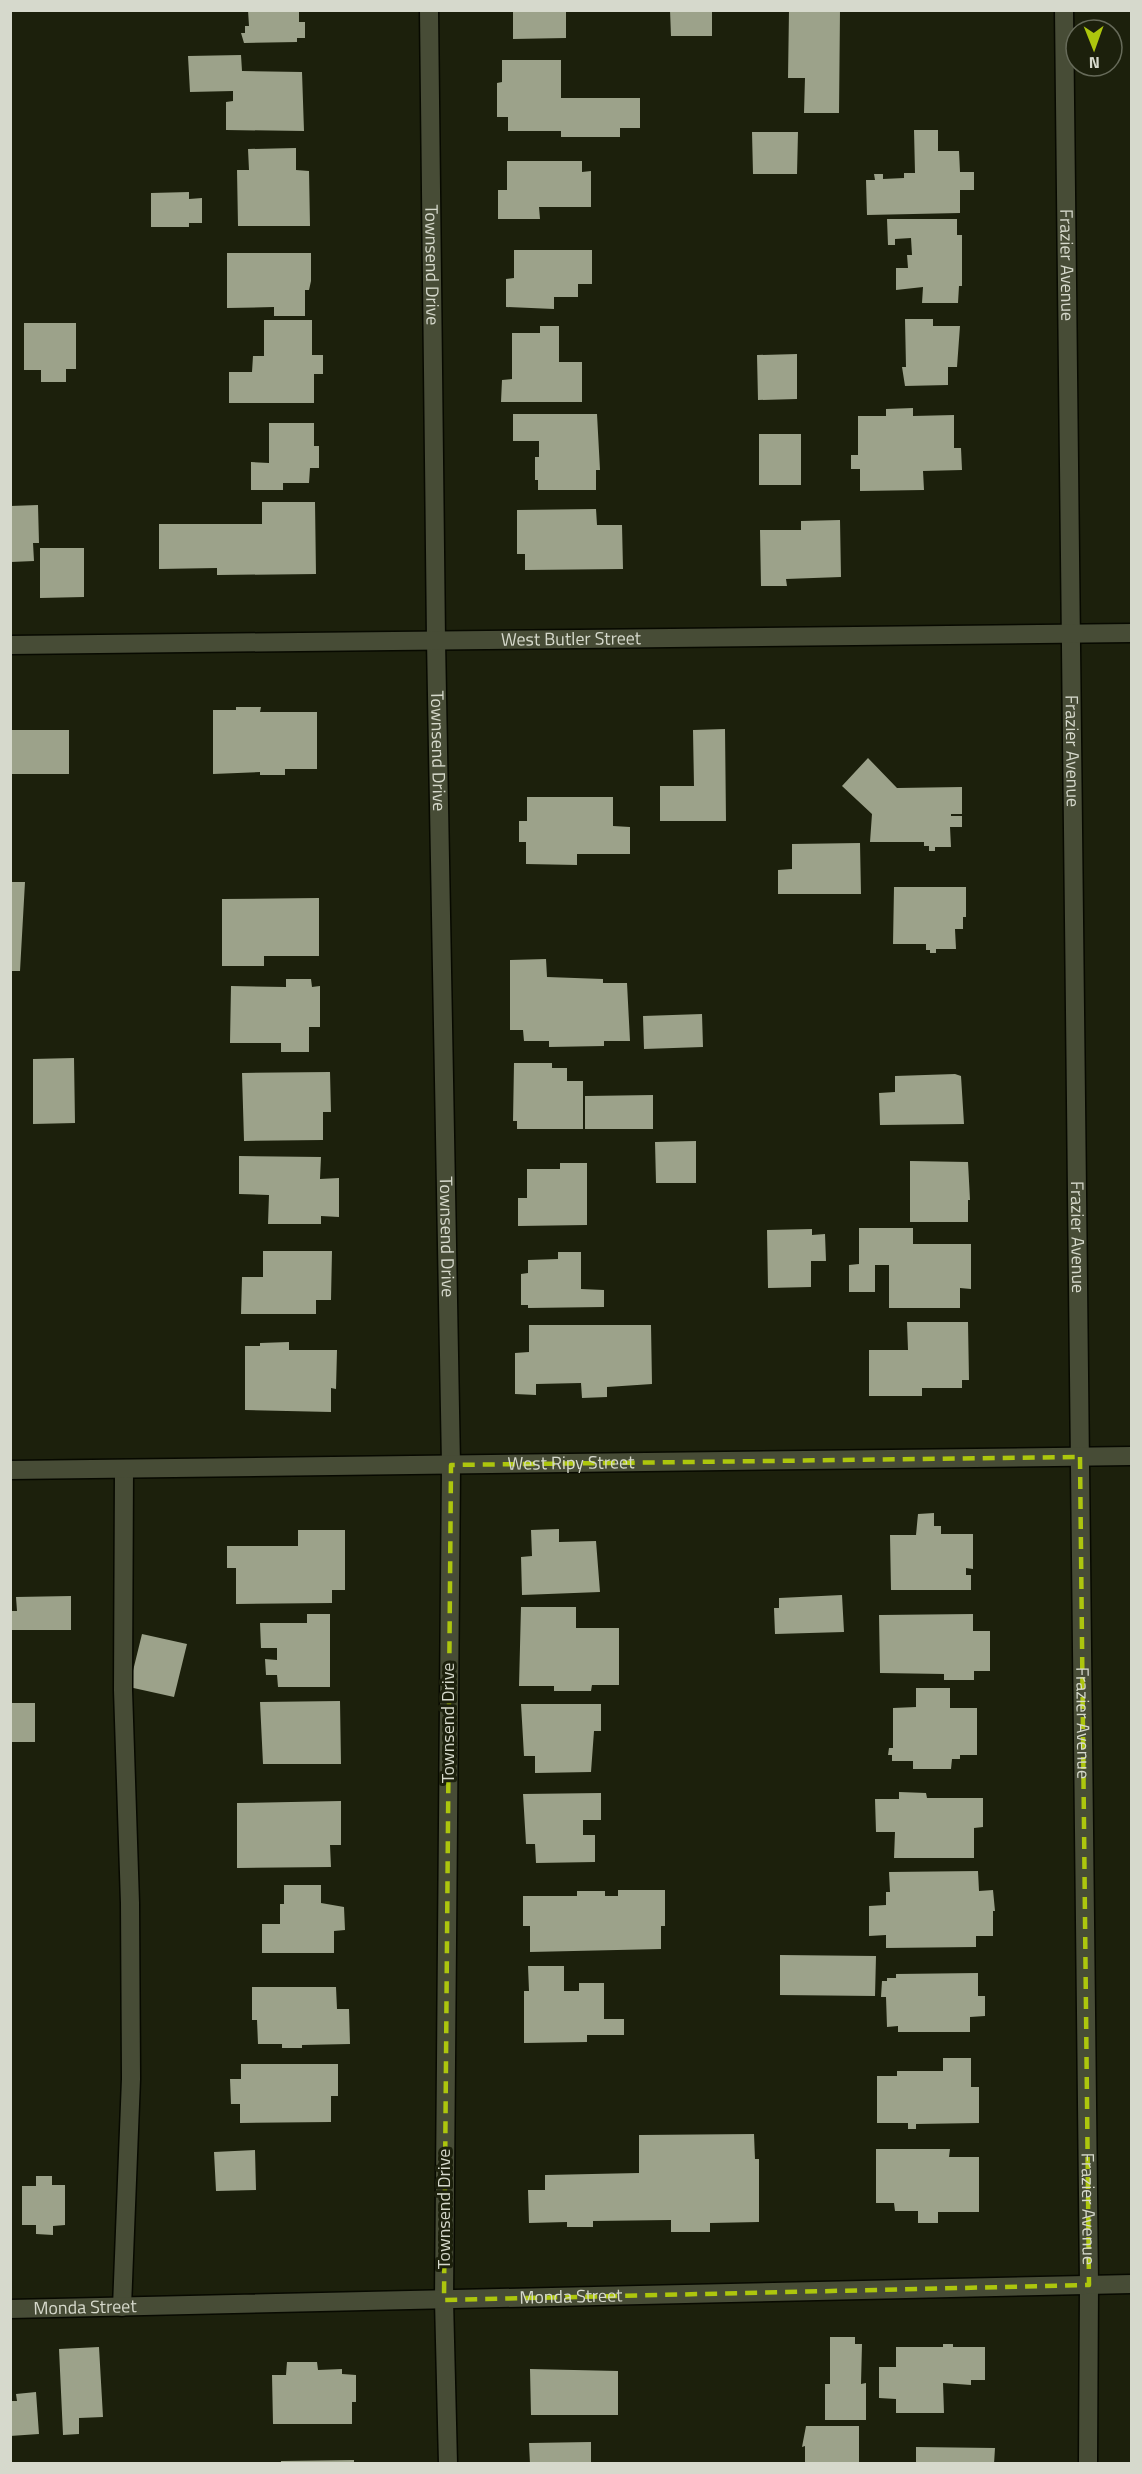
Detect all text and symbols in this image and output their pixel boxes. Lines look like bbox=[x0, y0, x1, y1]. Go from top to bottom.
north arrow bbox=[1064, 18, 1124, 78]
text: N bbox=[1089, 51, 1100, 75]
street label: Townsend Drive bbox=[418, 204, 447, 325]
street label: Frazier Avenue bbox=[1053, 209, 1081, 321]
street label: West Butler Street bbox=[501, 624, 642, 653]
street label: Townsend Drive bbox=[424, 690, 453, 812]
street label: Frazier Avenue bbox=[1059, 695, 1087, 807]
street label: Townsend Drive bbox=[433, 1176, 462, 1297]
street label: Frazier Avenue bbox=[1064, 1181, 1092, 1293]
street label: West Ripy Street bbox=[507, 1448, 635, 1477]
street label: Townsend Drive bbox=[434, 1663, 461, 1783]
street label: Frazier Avenue bbox=[1069, 1667, 1097, 1779]
street label: Townsend Drive bbox=[430, 2149, 457, 2269]
street label: Frazier Avenue bbox=[1075, 2153, 1103, 2265]
street label: Monda Street bbox=[519, 2281, 623, 2311]
street label: Monda Street bbox=[33, 2292, 138, 2321]

